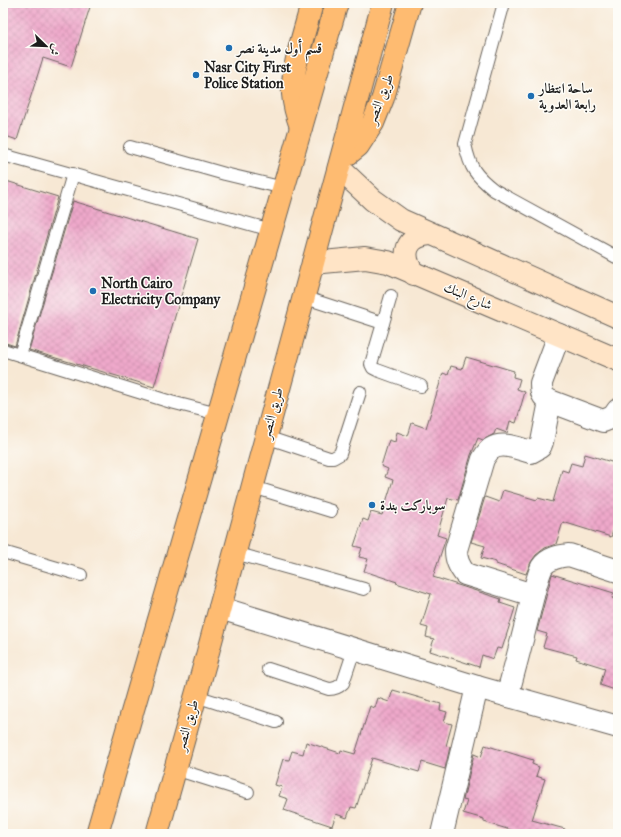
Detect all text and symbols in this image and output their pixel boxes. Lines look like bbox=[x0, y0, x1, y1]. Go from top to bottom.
north arrow bbox=[26, 26, 66, 66]
place label: قسم أول مدينة نصر bbox=[235, 38, 322, 62]
text: ش bbox=[47, 42, 63, 57]
marker: قسم أول مدينة نصر bbox=[224, 43, 234, 53]
place label: Nasr City First Police Station bbox=[204, 59, 291, 92]
marker: Nasr City First Police Station bbox=[191, 70, 201, 80]
street label: طريق النصر bbox=[362, 71, 398, 129]
place label: ساحة انتظار رابعة العدوية bbox=[537, 80, 597, 113]
marker: ساحة انتظار رابعة العدوية bbox=[526, 91, 536, 101]
place label: North Cairo Electricity Company bbox=[101, 275, 221, 309]
street label: شارع البنك bbox=[440, 278, 495, 317]
marker: North Cairo Electricity Company bbox=[88, 286, 98, 296]
street label: طريق النصر bbox=[256, 385, 288, 443]
place label: سوباركت بندة bbox=[380, 497, 446, 514]
marker: سوباركت بندة bbox=[367, 500, 377, 510]
street label: طريق النصر bbox=[171, 697, 203, 755]

